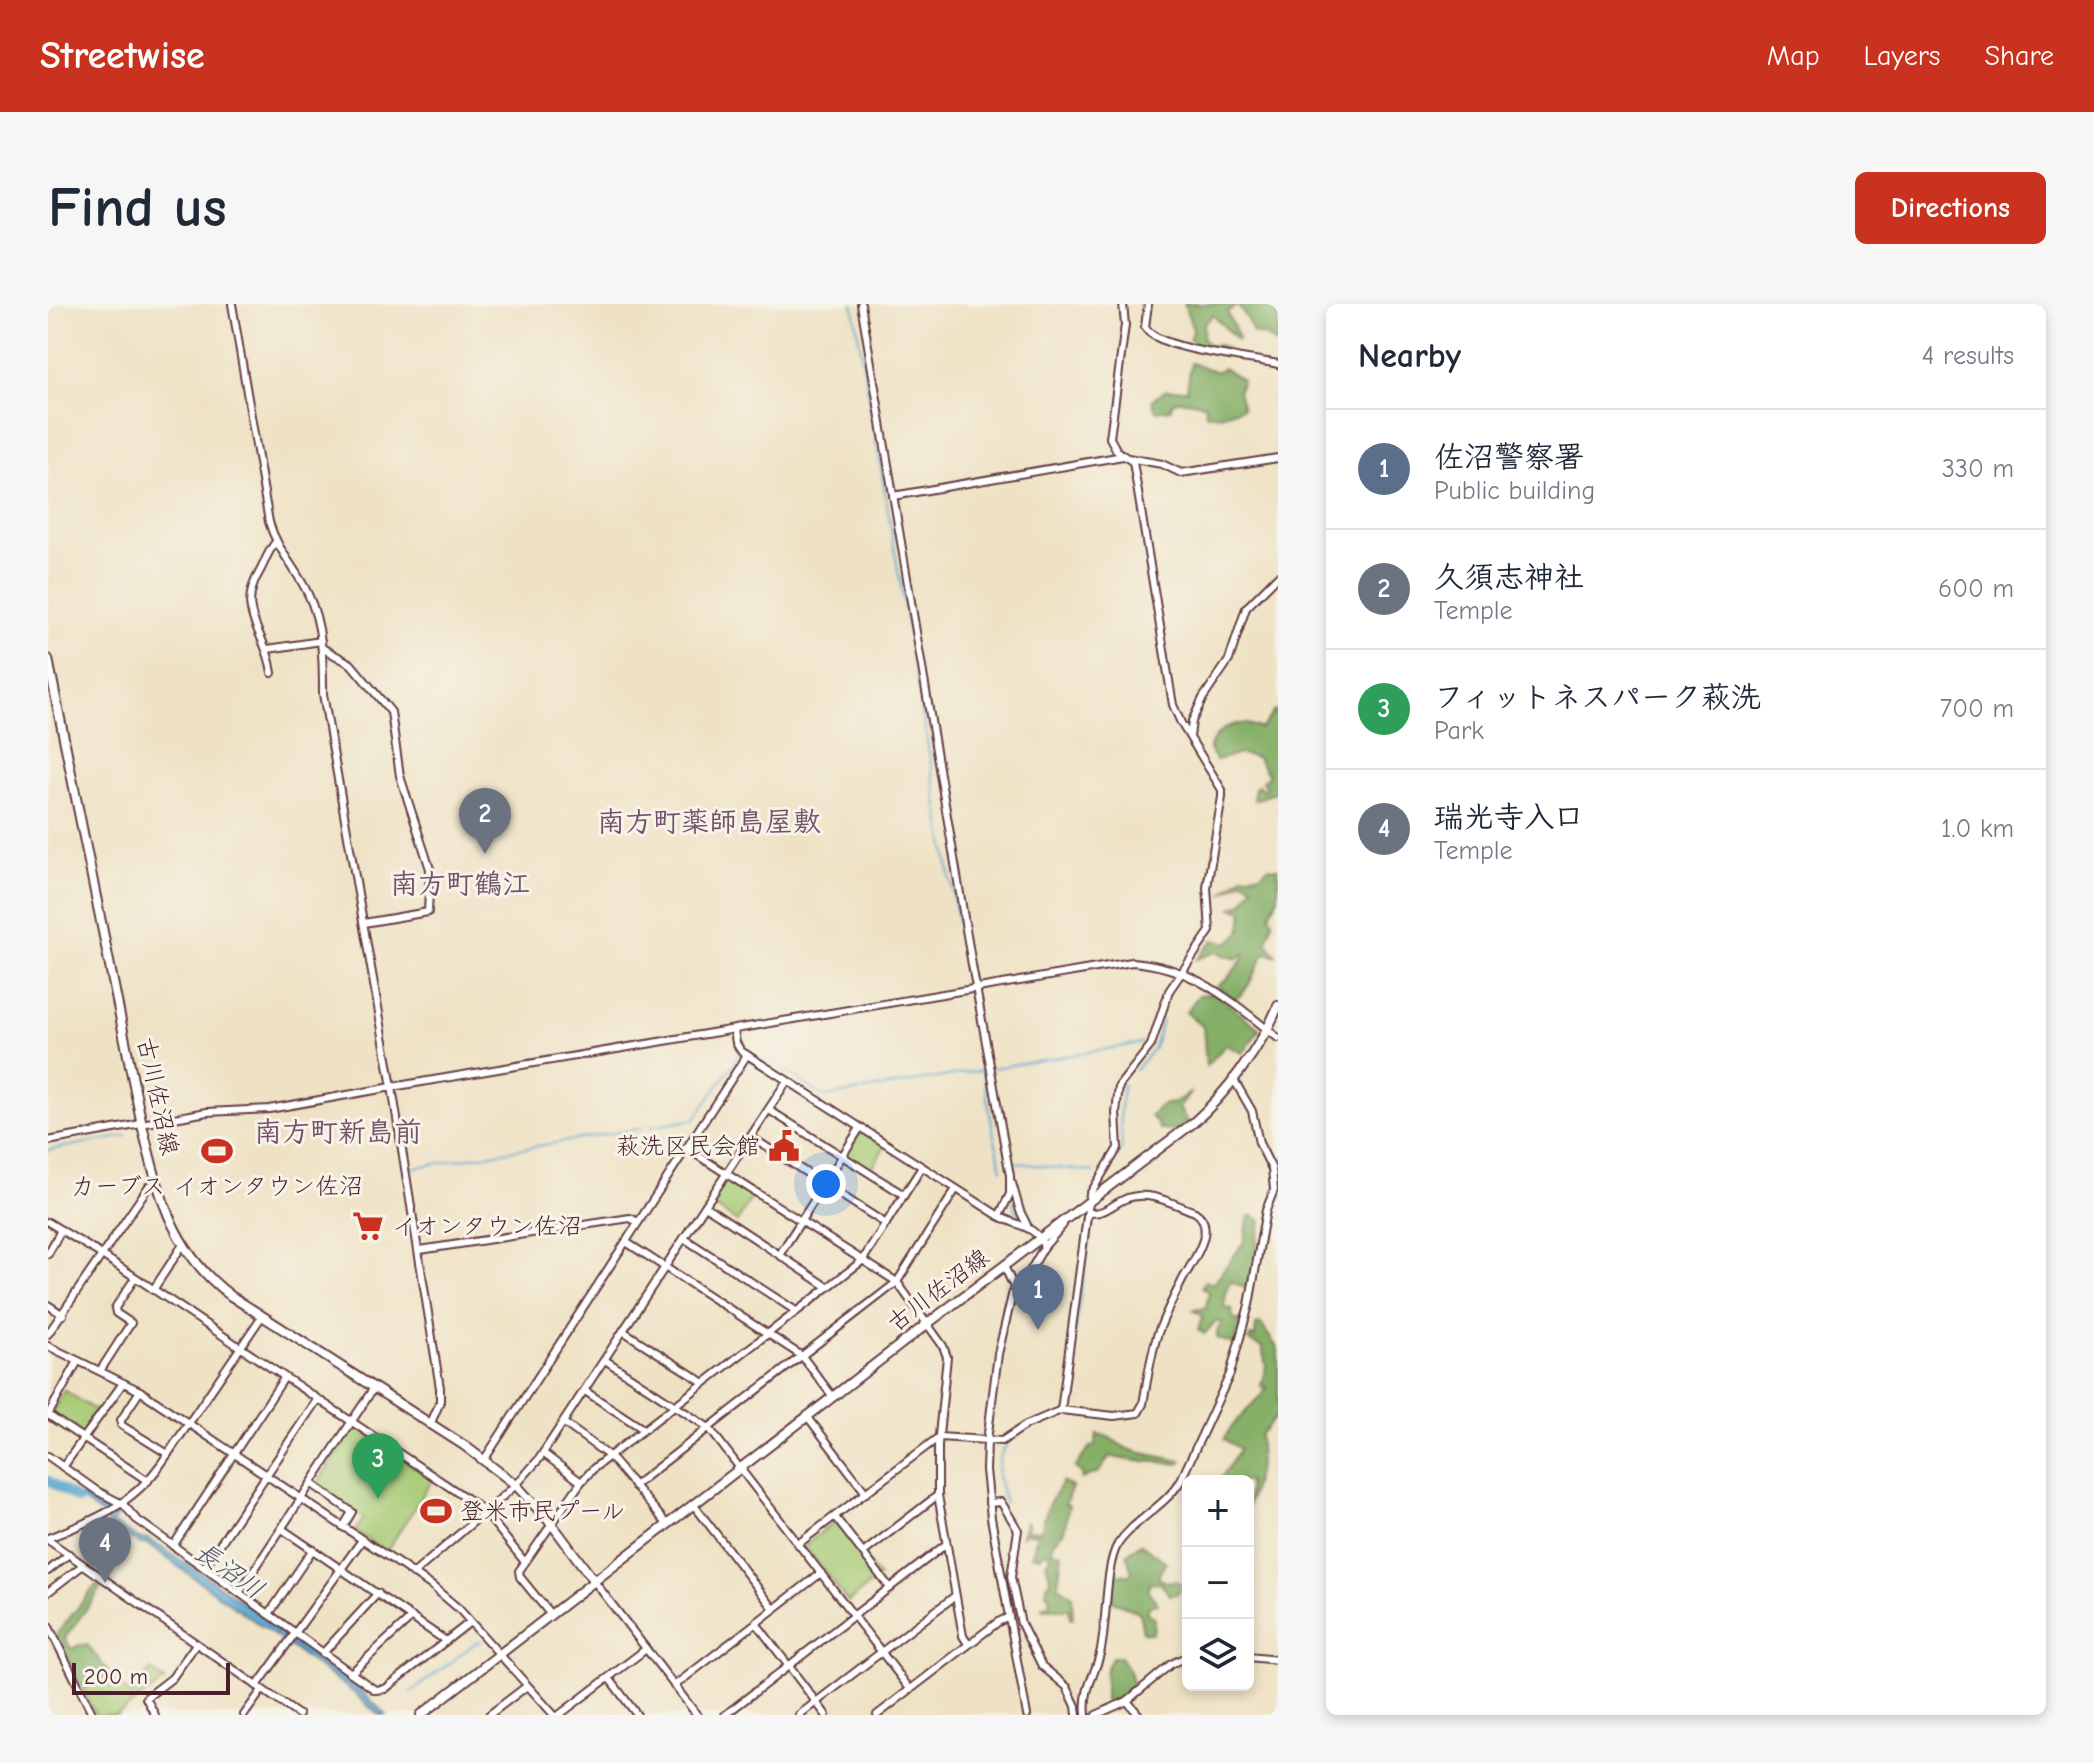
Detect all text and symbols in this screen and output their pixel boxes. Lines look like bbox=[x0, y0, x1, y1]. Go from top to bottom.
text: Streetwise bbox=[40, 34, 205, 78]
text: Map bbox=[1767, 40, 1820, 72]
text: Layers bbox=[1864, 40, 1940, 72]
text: Share bbox=[1984, 40, 2054, 72]
button: Directions bbox=[1855, 172, 2046, 244]
text: Find us bbox=[48, 176, 227, 240]
text: Nearby bbox=[1358, 336, 1461, 376]
text: 4 results bbox=[1922, 341, 2014, 371]
text: 佐沼警察署 bbox=[1434, 440, 1584, 475]
text: 1 bbox=[1379, 454, 1389, 484]
text: 330 m bbox=[1942, 454, 2014, 484]
text: Public building bbox=[1434, 476, 1595, 506]
text: 久須志神社 bbox=[1434, 560, 1584, 595]
text: 2 bbox=[1378, 574, 1390, 604]
text: 600 m bbox=[1938, 574, 2014, 604]
text: Temple bbox=[1434, 596, 1513, 626]
text: フィットネスパーク萩洗 bbox=[1434, 680, 1761, 715]
text: 3 bbox=[1378, 694, 1390, 724]
text: 700 m bbox=[1940, 694, 2014, 724]
text: Park bbox=[1434, 716, 1484, 746]
pin: 2 bbox=[459, 788, 511, 854]
text: 瑞光寺入口 bbox=[1434, 800, 1584, 835]
district label: 南方町薬師島屋敷 bbox=[597, 806, 821, 838]
text: 4 bbox=[1378, 814, 1390, 844]
text: 1.0 km bbox=[1941, 814, 2014, 844]
text: Temple bbox=[1434, 836, 1513, 866]
district label: 南方町鶴江 bbox=[390, 868, 530, 900]
street label: 古川佐沼線 bbox=[132, 1034, 184, 1158]
district label: 南方町新島前 bbox=[254, 1116, 422, 1148]
public building icon: 萩洗区民会館 bbox=[767, 1129, 801, 1163]
place label: 萩洗区民会館 bbox=[616, 1132, 760, 1160]
sports icon: カーブス イオンタウン佐沼 bbox=[200, 1134, 234, 1168]
your location bbox=[806, 1164, 846, 1204]
place label: カーブス イオンタウン佐沼 bbox=[71, 1172, 363, 1200]
supermarket icon: イオンタウン佐沼 bbox=[351, 1209, 385, 1243]
place label: イオンタウン佐沼 bbox=[392, 1212, 582, 1240]
street label: 古川佐沼線 bbox=[882, 1243, 994, 1337]
pin: 1 bbox=[1012, 1264, 1064, 1330]
pin: 3 bbox=[352, 1433, 404, 1499]
map controls bbox=[1182, 1475, 1254, 1691]
button: + bbox=[1182, 1475, 1254, 1547]
sports icon: 登米市民プール bbox=[419, 1494, 453, 1528]
place label: 登米市民プール bbox=[460, 1497, 625, 1525]
pin: 4 bbox=[79, 1517, 131, 1583]
water label: 長沼川 bbox=[188, 1536, 270, 1606]
button: − bbox=[1182, 1547, 1254, 1619]
button: layers bbox=[1182, 1619, 1254, 1691]
scale bar bbox=[72, 1659, 230, 1695]
text: 200 m bbox=[84, 1664, 148, 1690]

